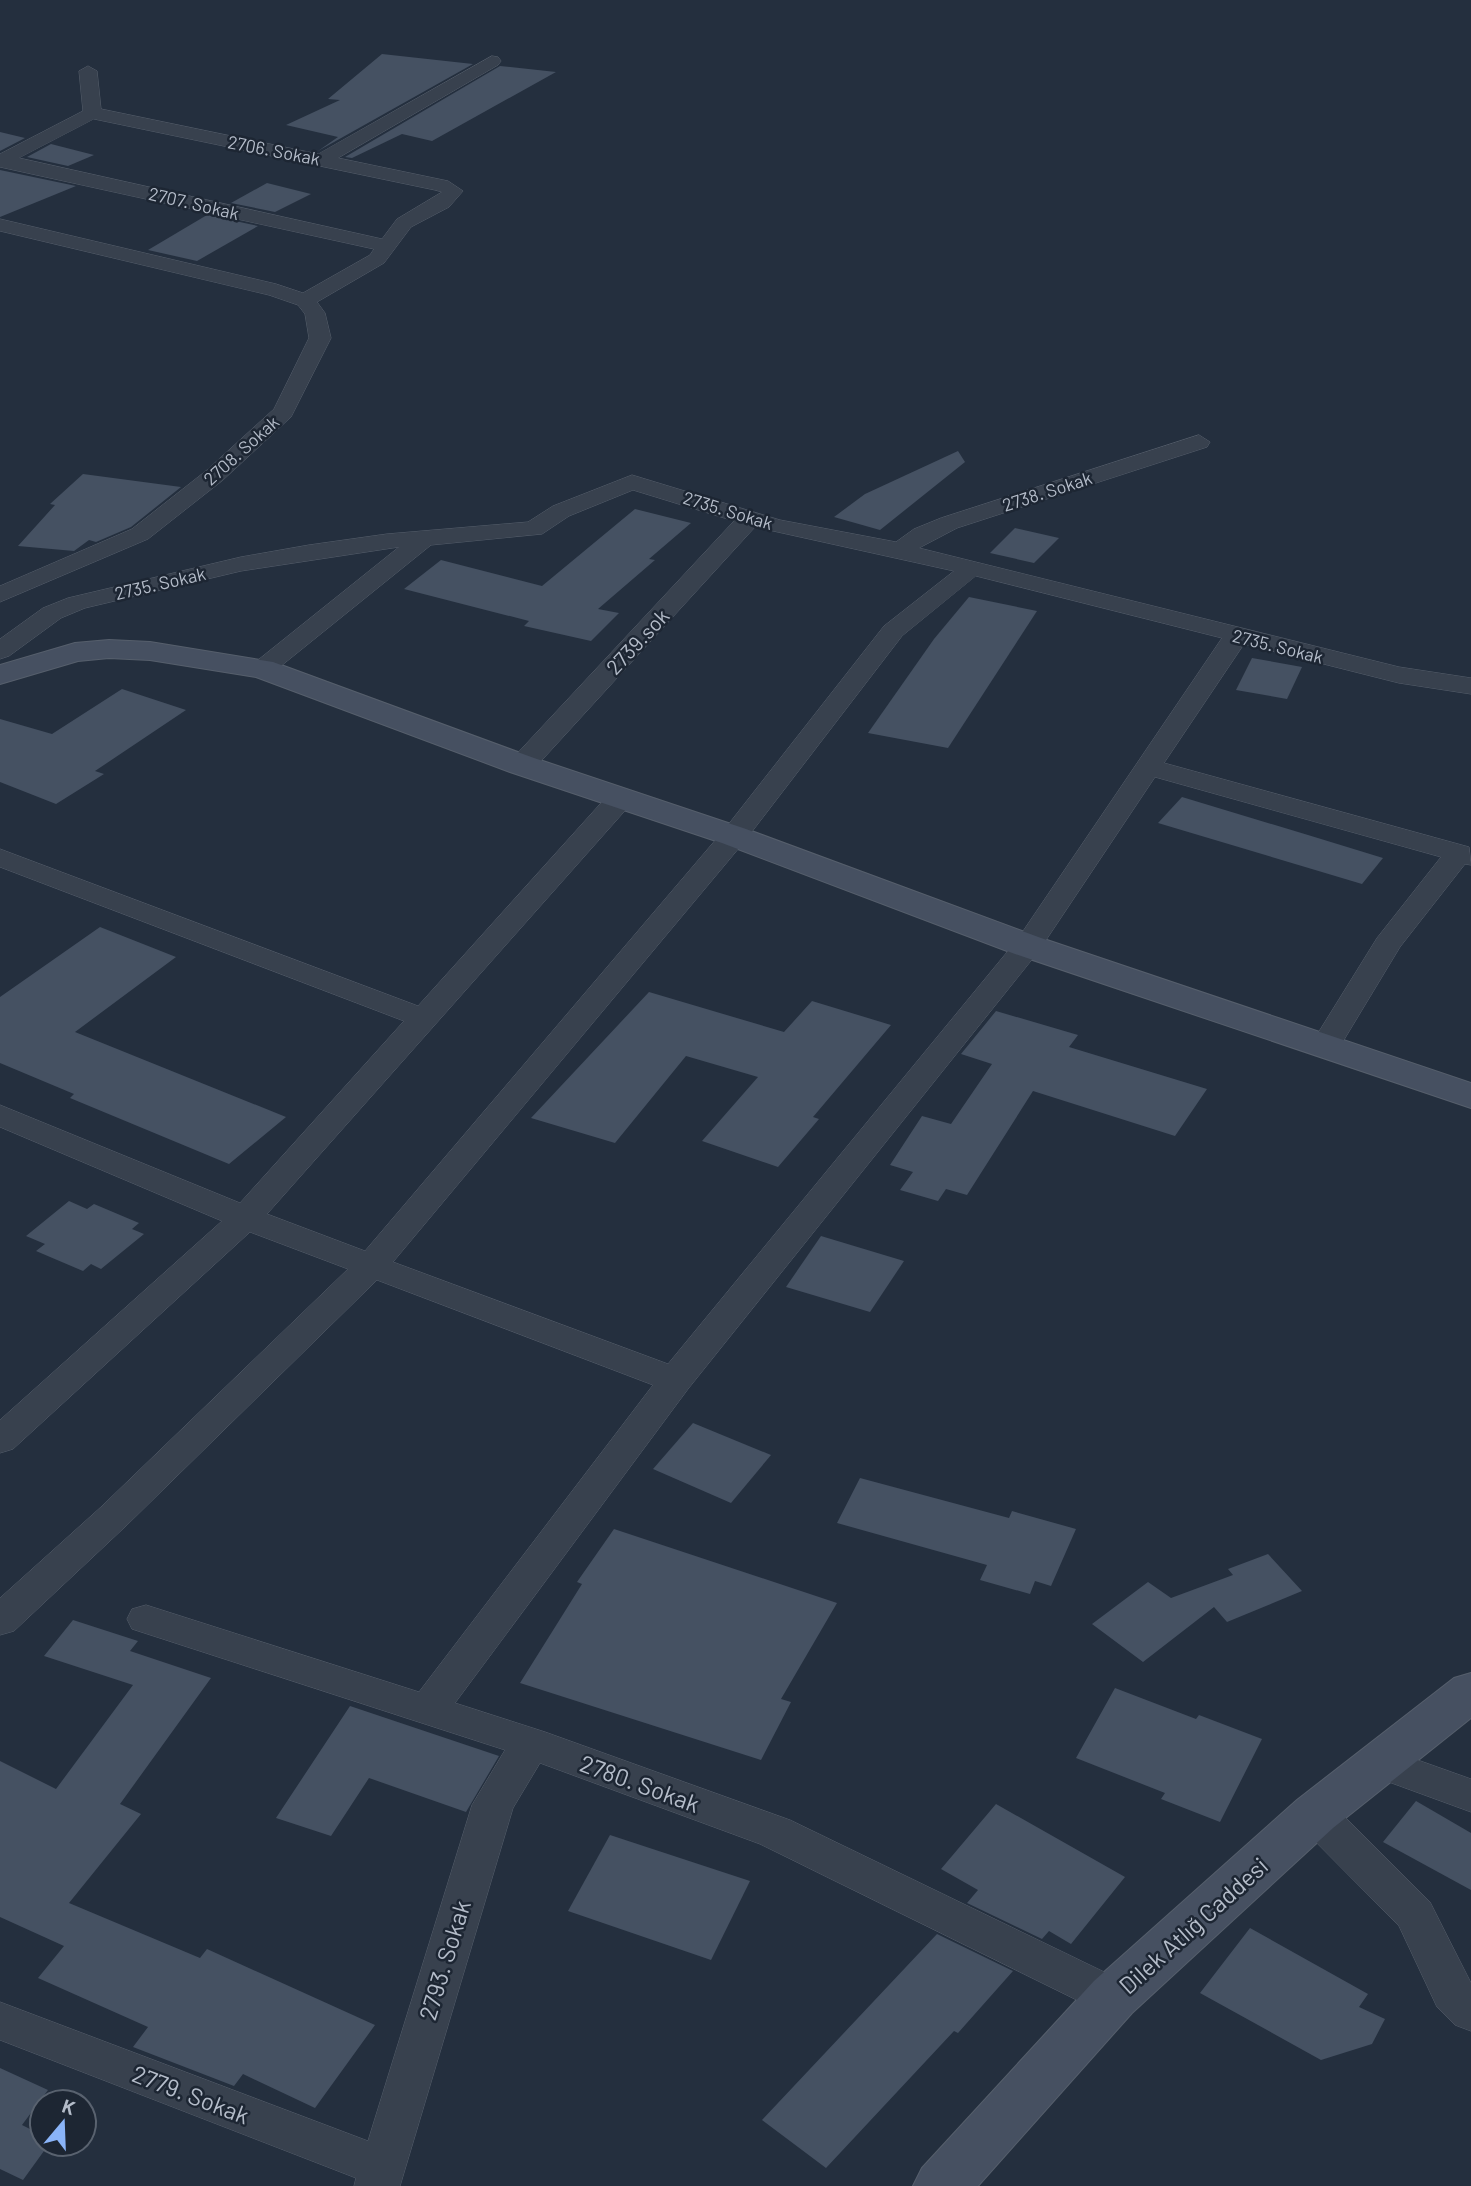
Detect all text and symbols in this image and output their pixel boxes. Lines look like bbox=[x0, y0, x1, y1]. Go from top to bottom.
street label: 2706. Sokak bbox=[226, 130, 322, 170]
street label: 2707. Sokak bbox=[147, 182, 241, 224]
street label: 2708. Sokak bbox=[199, 410, 283, 490]
street label: 2738. Sokak bbox=[999, 466, 1095, 516]
street label: 2735. Sokak bbox=[680, 486, 776, 534]
street label: 2735. Sokak bbox=[112, 562, 208, 604]
street label: 2739.sok bbox=[600, 603, 674, 679]
street label: 2735. Sokak bbox=[1230, 624, 1326, 668]
street label: 2780. Sokak bbox=[576, 1748, 704, 1818]
street label: Dilek Atlığ Caddesi bbox=[1113, 1851, 1273, 1999]
street label: 2793. Sokak bbox=[412, 1897, 476, 2023]
street label: 2779. Sokak bbox=[129, 2058, 253, 2130]
north arrow bbox=[28, 2088, 98, 2158]
text: K bbox=[59, 2094, 78, 2119]

